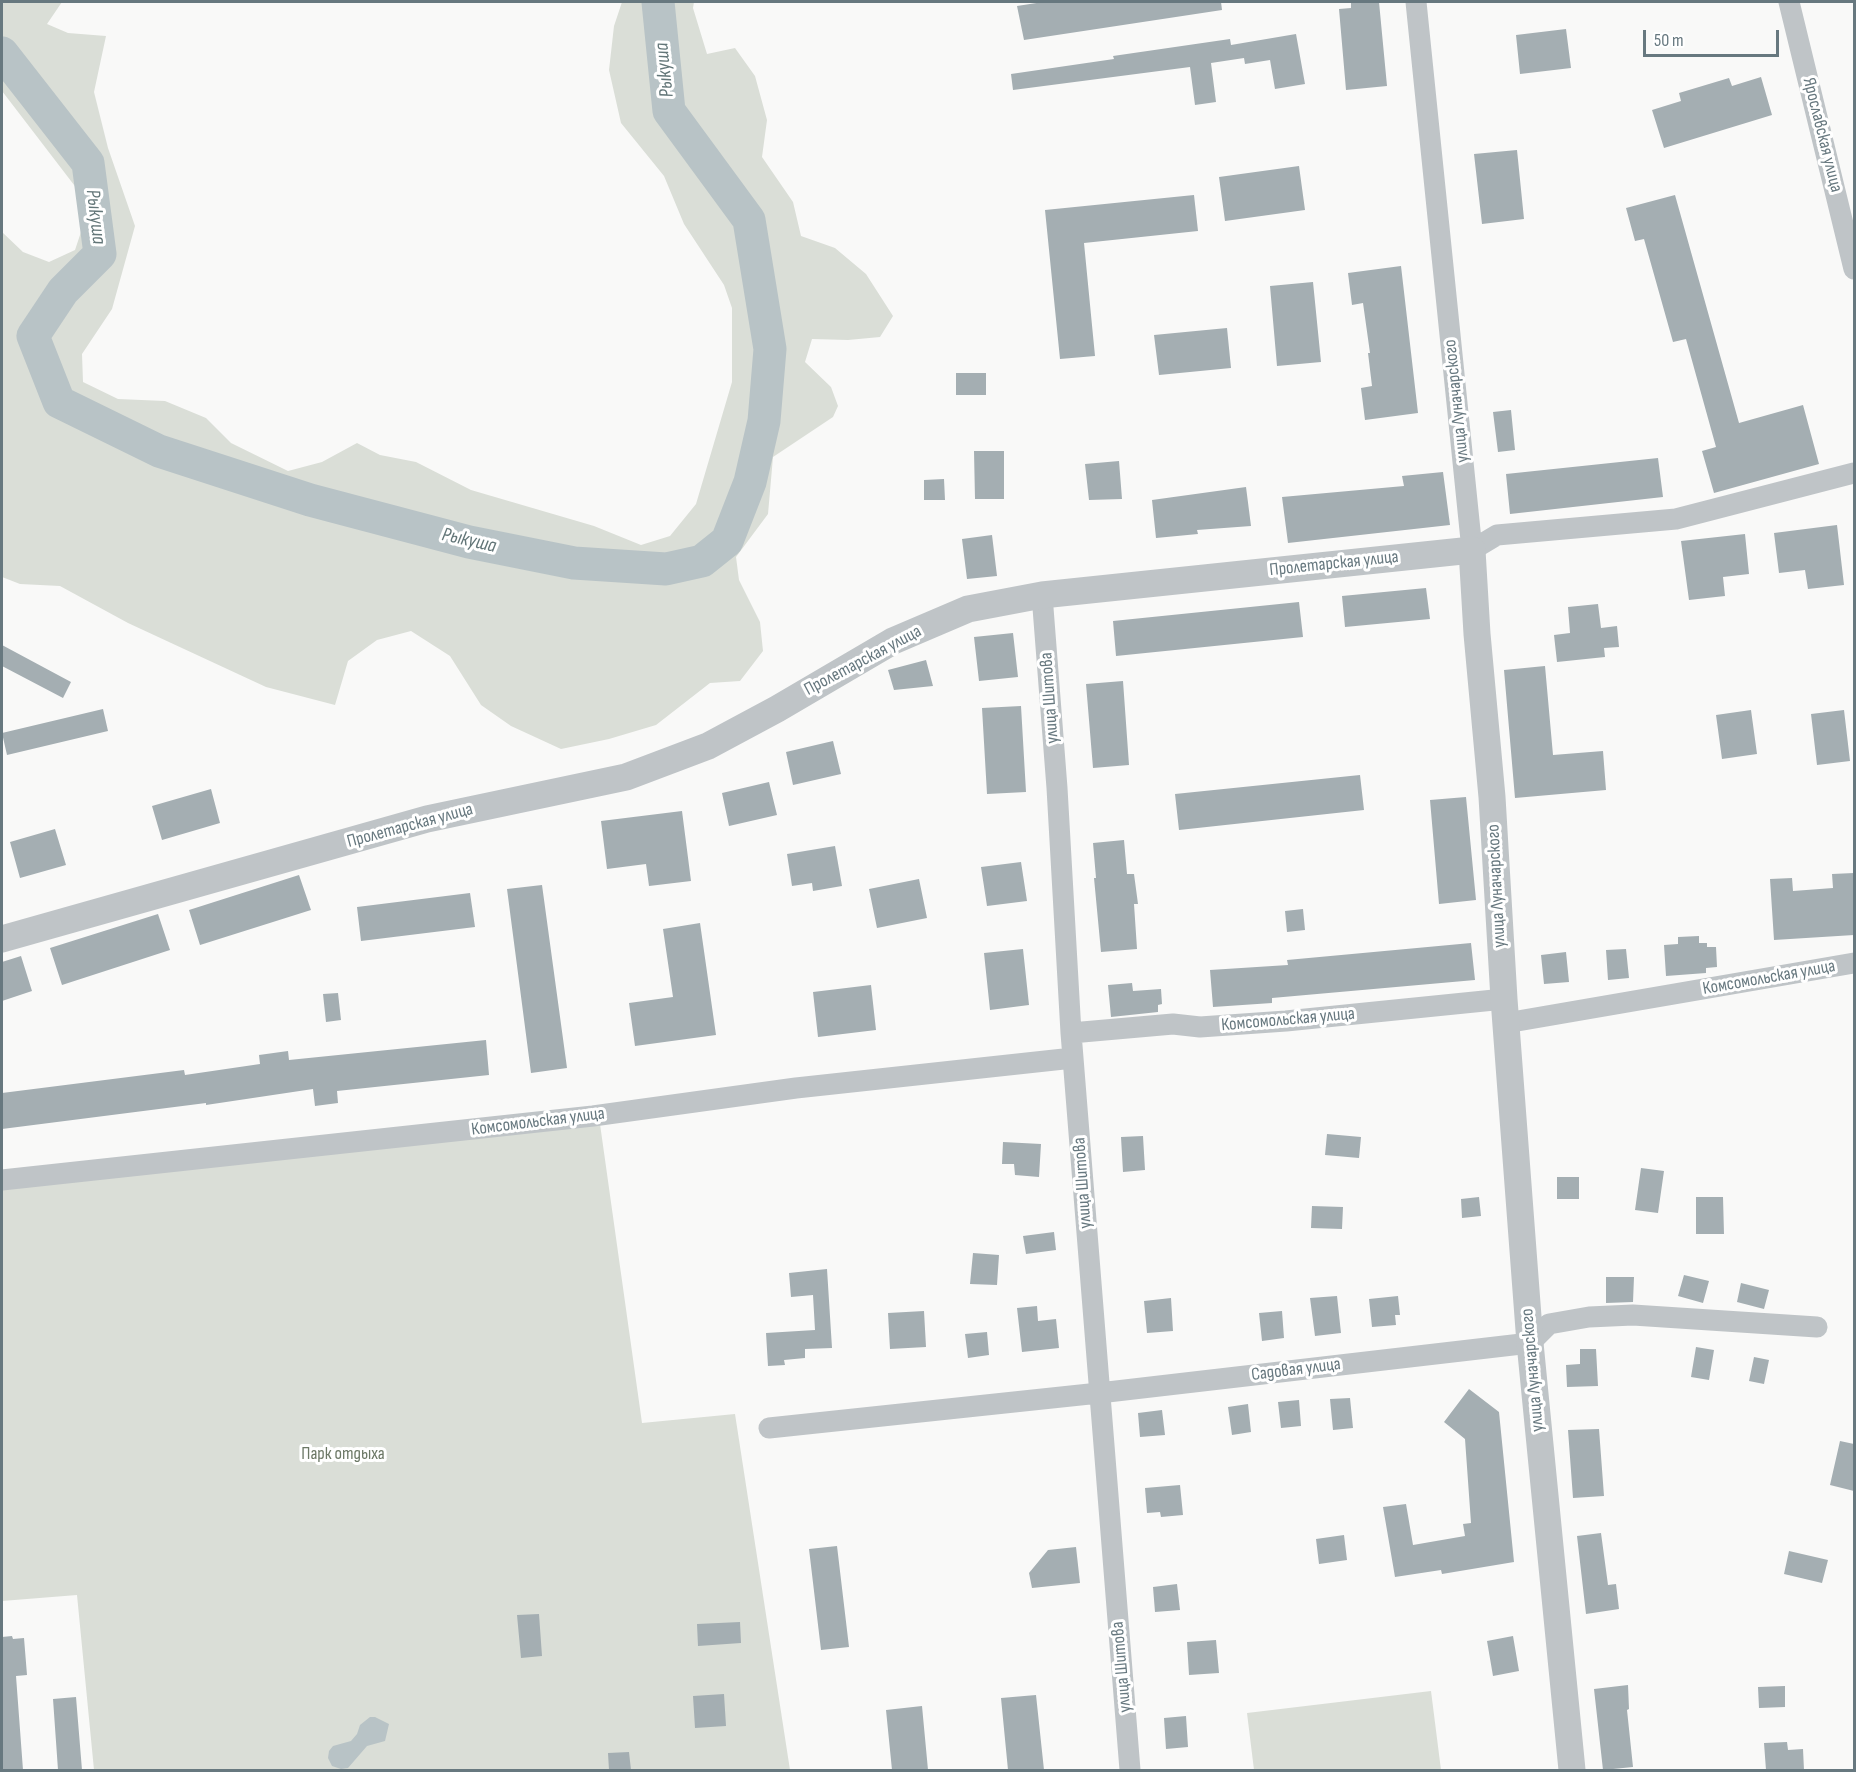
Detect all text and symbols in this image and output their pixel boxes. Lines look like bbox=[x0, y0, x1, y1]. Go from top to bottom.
scale bar bbox=[1646, 18, 1782, 56]
text: 50 m bbox=[1654, 30, 1684, 51]
water label: Рыкуша bbox=[650, 41, 680, 99]
street label: Ярославская улица bbox=[1797, 75, 1847, 195]
water label: Рыкуша bbox=[80, 188, 110, 246]
street label: улица Луначарского bbox=[1440, 338, 1474, 464]
water label: Рыкуша bbox=[440, 523, 498, 559]
street label: Пролетарская улица bbox=[1268, 546, 1400, 582]
street label: Пролетарская улица bbox=[801, 621, 925, 701]
street label: улица Шитова bbox=[1036, 652, 1064, 744]
street label: Пролетарская улица bbox=[345, 799, 475, 853]
street label: улица Луначарского bbox=[1483, 824, 1511, 948]
street label: Комсомольская улица bbox=[1701, 956, 1837, 1000]
street label: Комсомольская улица bbox=[1220, 1003, 1356, 1037]
street label: Комсомольская улица bbox=[470, 1103, 606, 1141]
street label: улица Шитова bbox=[1069, 1137, 1097, 1229]
street label: улица Луначарского bbox=[1517, 1307, 1549, 1433]
street label: Садовая улица bbox=[1250, 1354, 1342, 1386]
park label: Парк отдыха bbox=[301, 1443, 385, 1465]
street label: улица Шитова bbox=[1107, 1621, 1137, 1713]

